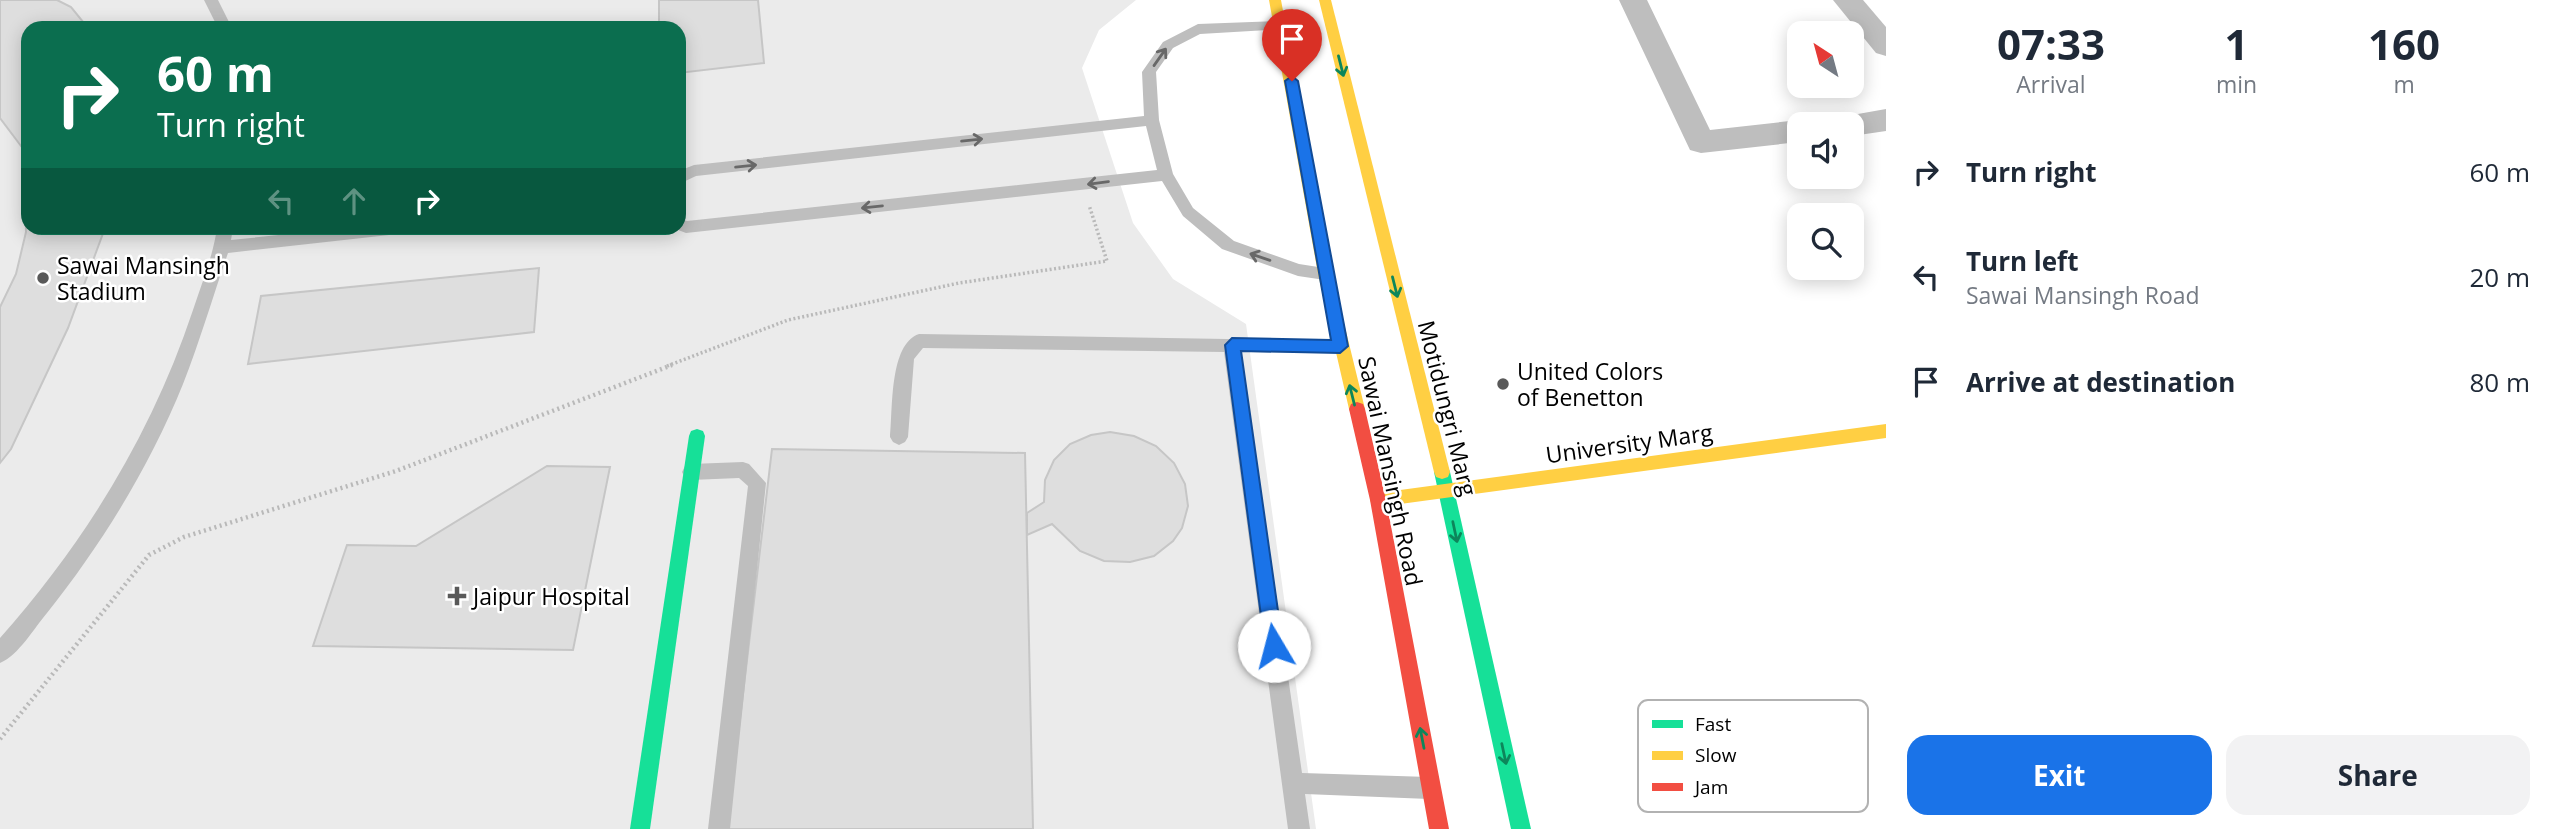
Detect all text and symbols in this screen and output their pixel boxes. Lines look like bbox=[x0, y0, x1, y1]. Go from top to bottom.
pin bbox=[1262, 9, 1322, 81]
text: 07:33 bbox=[1997, 15, 2105, 72]
text: 1 bbox=[2224, 15, 2249, 72]
text: 160 bbox=[2368, 15, 2440, 72]
icon: arrive bbox=[1273, 20, 1311, 58]
north arrow bbox=[1787, 21, 1864, 98]
map controls bbox=[1787, 21, 1864, 280]
text: 60 m bbox=[157, 40, 274, 106]
one-way arrow bbox=[1153, 48, 1167, 67]
icon: right bbox=[42, 49, 133, 140]
one-way arrow bbox=[1335, 54, 1348, 77]
text: Arrival bbox=[2016, 68, 2086, 100]
text: min bbox=[2216, 68, 2257, 100]
text: m bbox=[2393, 68, 2415, 100]
text: Turn right bbox=[157, 103, 305, 146]
button: sound bbox=[1787, 112, 1864, 189]
one-way arrow bbox=[960, 134, 982, 147]
icon: right bbox=[1907, 153, 1945, 191]
text: Turn right bbox=[1966, 154, 2097, 190]
text: 60 m bbox=[2469, 154, 2530, 190]
one-way arrow bbox=[734, 159, 756, 172]
one-way arrow bbox=[1087, 177, 1110, 190]
icon: left bbox=[262, 182, 300, 220]
icon: ahead bbox=[335, 182, 373, 220]
icon: right bbox=[408, 182, 446, 220]
one-way arrow bbox=[861, 201, 883, 214]
button: search bbox=[1787, 203, 1864, 280]
text: Turn left bbox=[1966, 243, 2078, 279]
place label: Sawai Mansingh Stadium bbox=[57, 249, 230, 307]
one-way arrow bbox=[1249, 249, 1271, 262]
icon: left bbox=[1907, 258, 1945, 296]
text: 20 m bbox=[2469, 259, 2530, 295]
marker: Sawai Mansingh Stadium bbox=[35, 270, 51, 286]
one-way arrow bbox=[1389, 275, 1402, 298]
text: Sawai Mansingh Road bbox=[1966, 279, 2200, 311]
street label: Motidungri Marg bbox=[1411, 317, 1485, 500]
street label: Sawai Mansingh Road bbox=[1351, 353, 1431, 589]
place label: United Colors of Benetton bbox=[1517, 355, 1663, 413]
icon: arrive bbox=[1907, 363, 1945, 401]
text: Arrive at destination bbox=[1966, 364, 2235, 400]
text: 80 m bbox=[2469, 364, 2530, 400]
marker: United Colors of Benetton bbox=[1495, 376, 1511, 392]
one-way arrow bbox=[1345, 384, 1358, 407]
street label: University Marg bbox=[1543, 415, 1715, 471]
one-way arrow bbox=[1449, 520, 1462, 543]
place label: Jaipur Hospital bbox=[471, 580, 630, 612]
marker: Jaipur Hospital bbox=[447, 586, 467, 606]
position arrow bbox=[1237, 609, 1311, 683]
legend bbox=[1638, 700, 1868, 812]
text: Fast bbox=[1695, 711, 1731, 737]
one-way arrow bbox=[1415, 727, 1428, 750]
button: Exit bbox=[1907, 735, 2212, 815]
button: Share bbox=[2226, 735, 2530, 815]
one-way arrow bbox=[1498, 742, 1512, 765]
text: Slow bbox=[1695, 742, 1737, 768]
text: Jam bbox=[1693, 774, 1728, 800]

